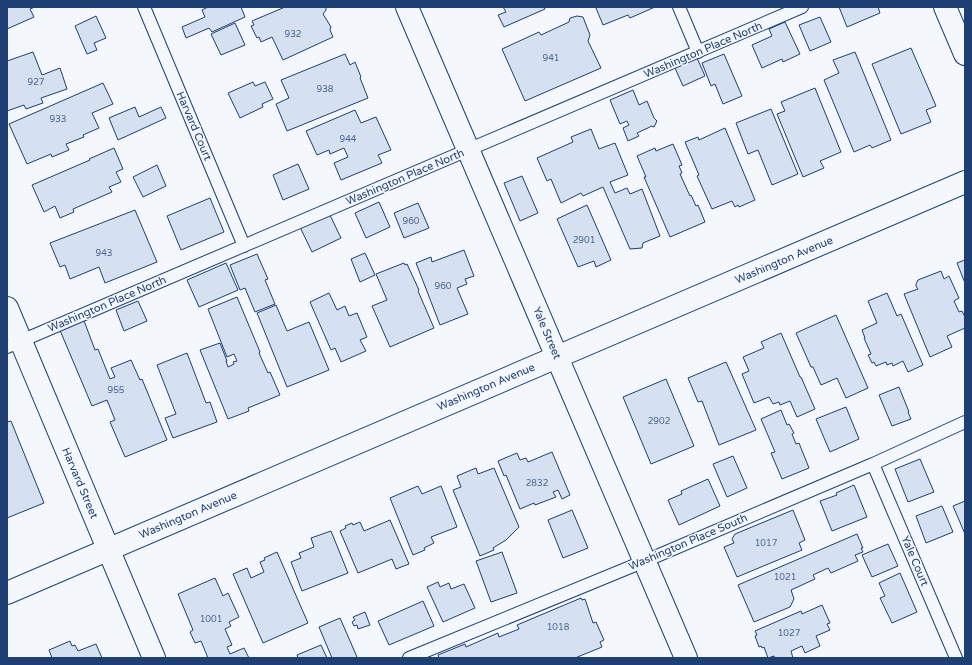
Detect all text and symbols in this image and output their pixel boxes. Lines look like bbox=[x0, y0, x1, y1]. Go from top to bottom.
street label: Washington Place North bbox=[642, 19, 764, 81]
house number: 932 bbox=[285, 29, 301, 40]
house number: 941 bbox=[543, 53, 559, 64]
house number: 927 bbox=[28, 77, 45, 88]
house number: 938 bbox=[317, 84, 334, 95]
street label: Harvard Court bbox=[174, 90, 214, 162]
house number: 933 bbox=[50, 114, 66, 125]
house number: 944 bbox=[340, 134, 357, 145]
street label: Washington Place North bbox=[344, 146, 466, 208]
house number: 960 bbox=[403, 216, 420, 227]
street label: Washington Avenue bbox=[733, 234, 835, 286]
house number: 2901 bbox=[573, 235, 595, 246]
house number: 943 bbox=[96, 248, 112, 259]
street label: Washington Place North bbox=[46, 273, 168, 335]
house number: 960 bbox=[435, 281, 452, 292]
street label: Yale Street bbox=[530, 305, 564, 361]
street label: Washington Avenue bbox=[435, 361, 537, 413]
house number: 955 bbox=[108, 385, 125, 396]
house number: 2902 bbox=[648, 416, 670, 427]
street label: Harvard Street bbox=[59, 446, 101, 520]
house number: 2832 bbox=[526, 478, 548, 489]
street label: Washington Avenue bbox=[137, 489, 239, 541]
street label: Washington Place South bbox=[627, 511, 749, 573]
street label: Yale Court bbox=[899, 534, 931, 588]
house number: 1017 bbox=[755, 538, 778, 549]
house number: 1021 bbox=[774, 572, 796, 583]
house number: 1001 bbox=[200, 614, 222, 625]
house number: 1018 bbox=[547, 622, 570, 633]
house number: 1027 bbox=[778, 628, 801, 639]

